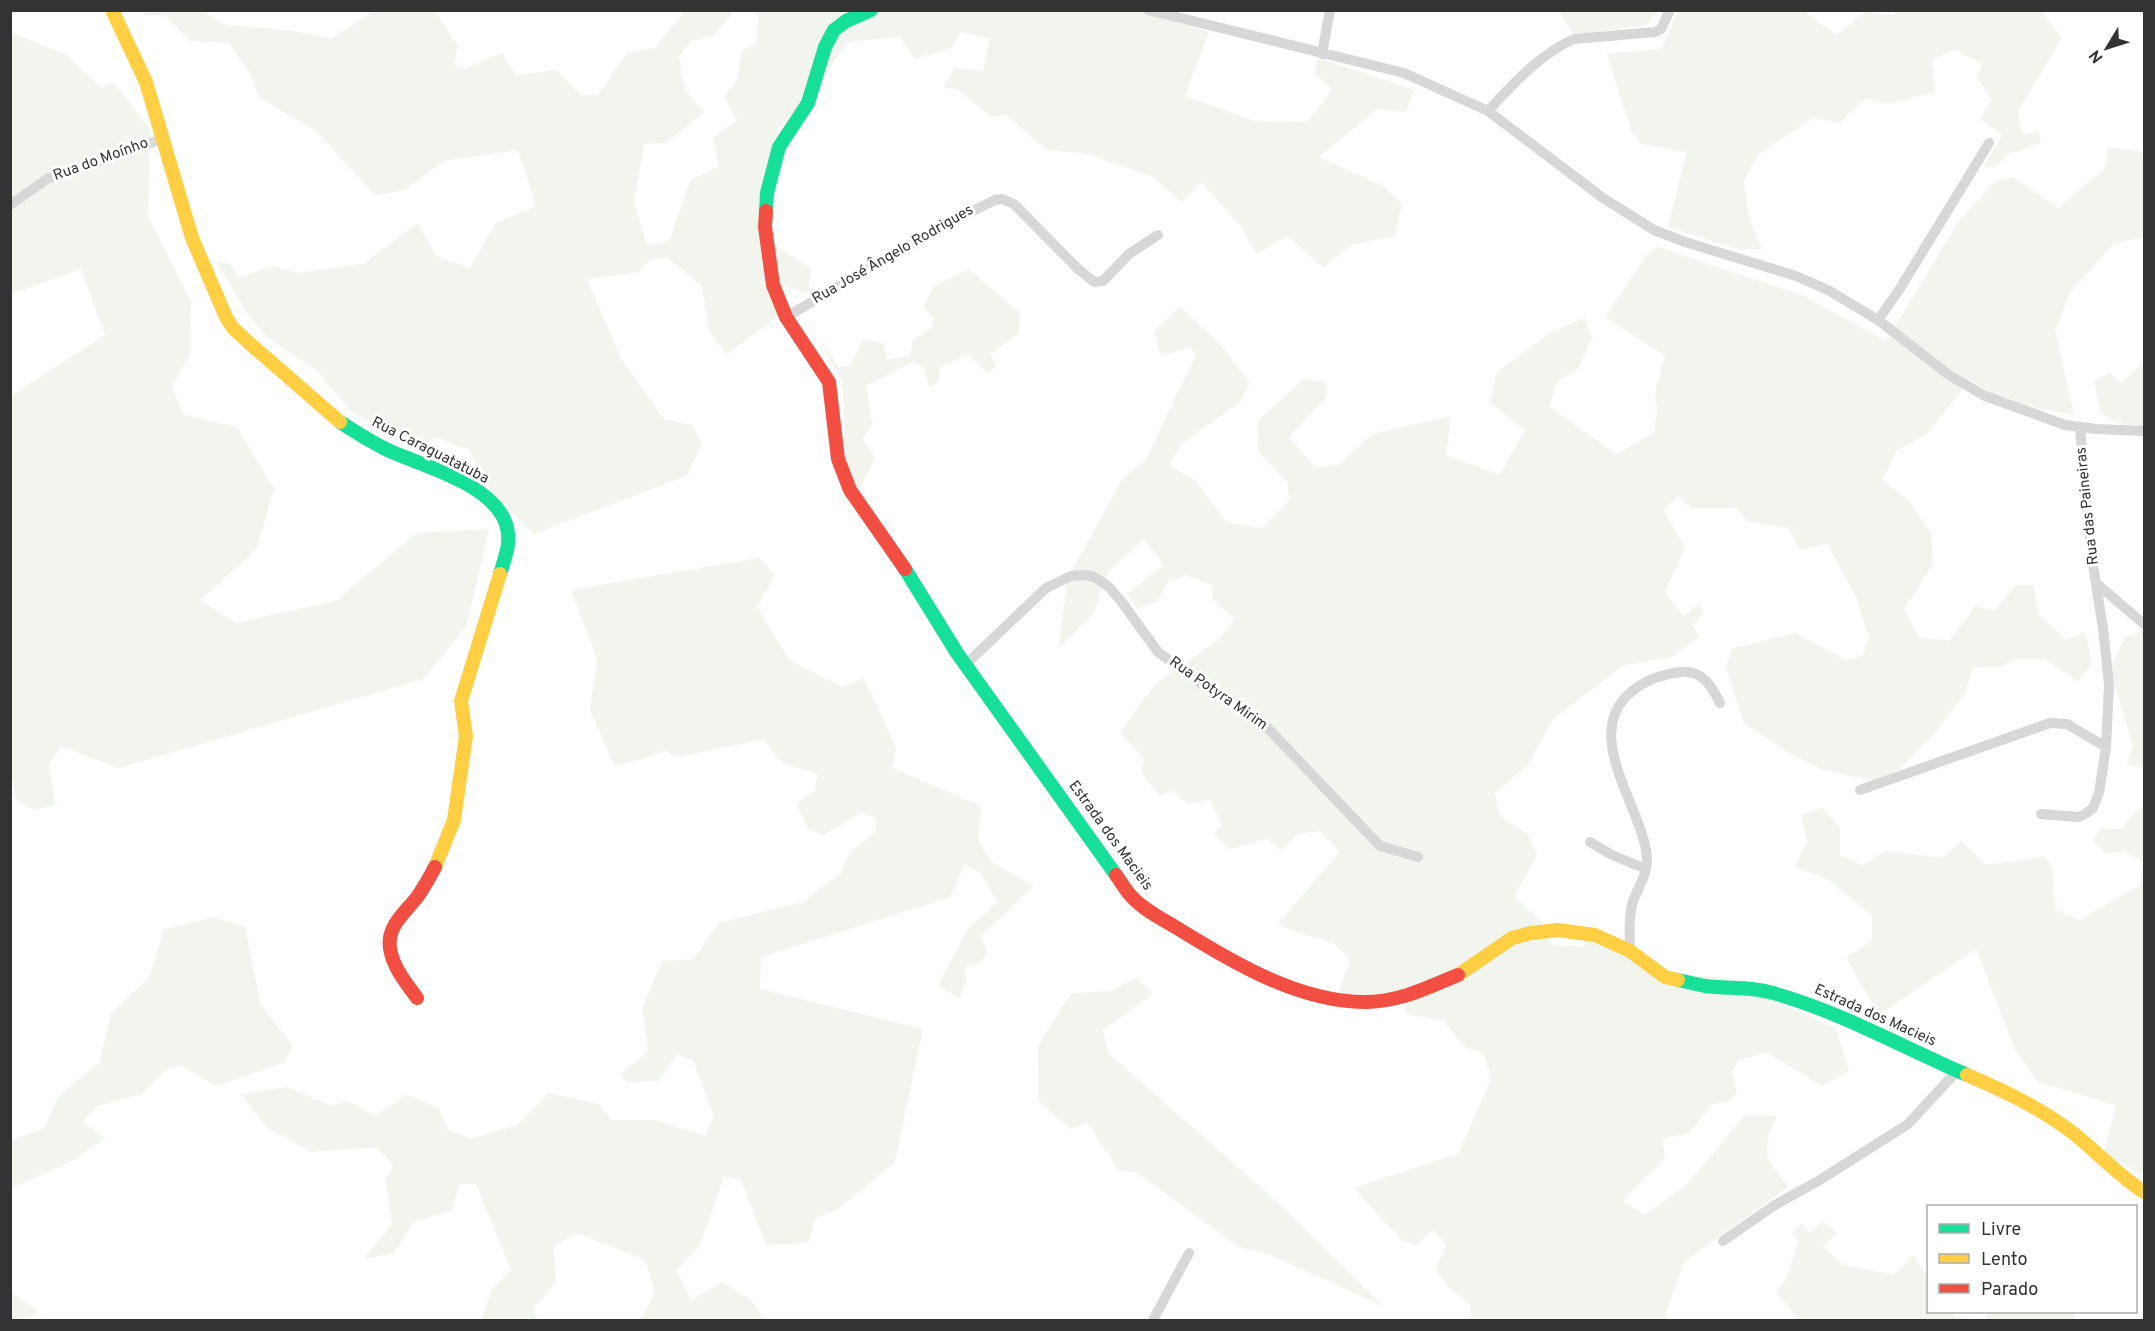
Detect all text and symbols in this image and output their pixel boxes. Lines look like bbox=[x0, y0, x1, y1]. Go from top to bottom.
north arrow bbox=[2077, 18, 2137, 78]
text: N bbox=[2085, 45, 2108, 67]
street label: Rua do Moínho bbox=[51, 134, 151, 186]
street label: Rua José Ângelo Rodrigues bbox=[808, 200, 977, 309]
street label: Rua Caraguatatuba bbox=[368, 413, 492, 489]
street label: Rua das Paineiras bbox=[2072, 446, 2104, 566]
street label: Rua Potyra Mirim bbox=[1165, 653, 1271, 735]
street label: Estrada dos Macieis bbox=[1064, 777, 1156, 895]
street label: Estrada dos Macieis bbox=[1811, 981, 1939, 1051]
legend bbox=[1927, 1205, 2137, 1313]
text: Livre bbox=[1981, 1219, 2021, 1242]
text: Lento bbox=[1981, 1249, 2027, 1272]
text: Parado bbox=[1981, 1279, 2038, 1302]

